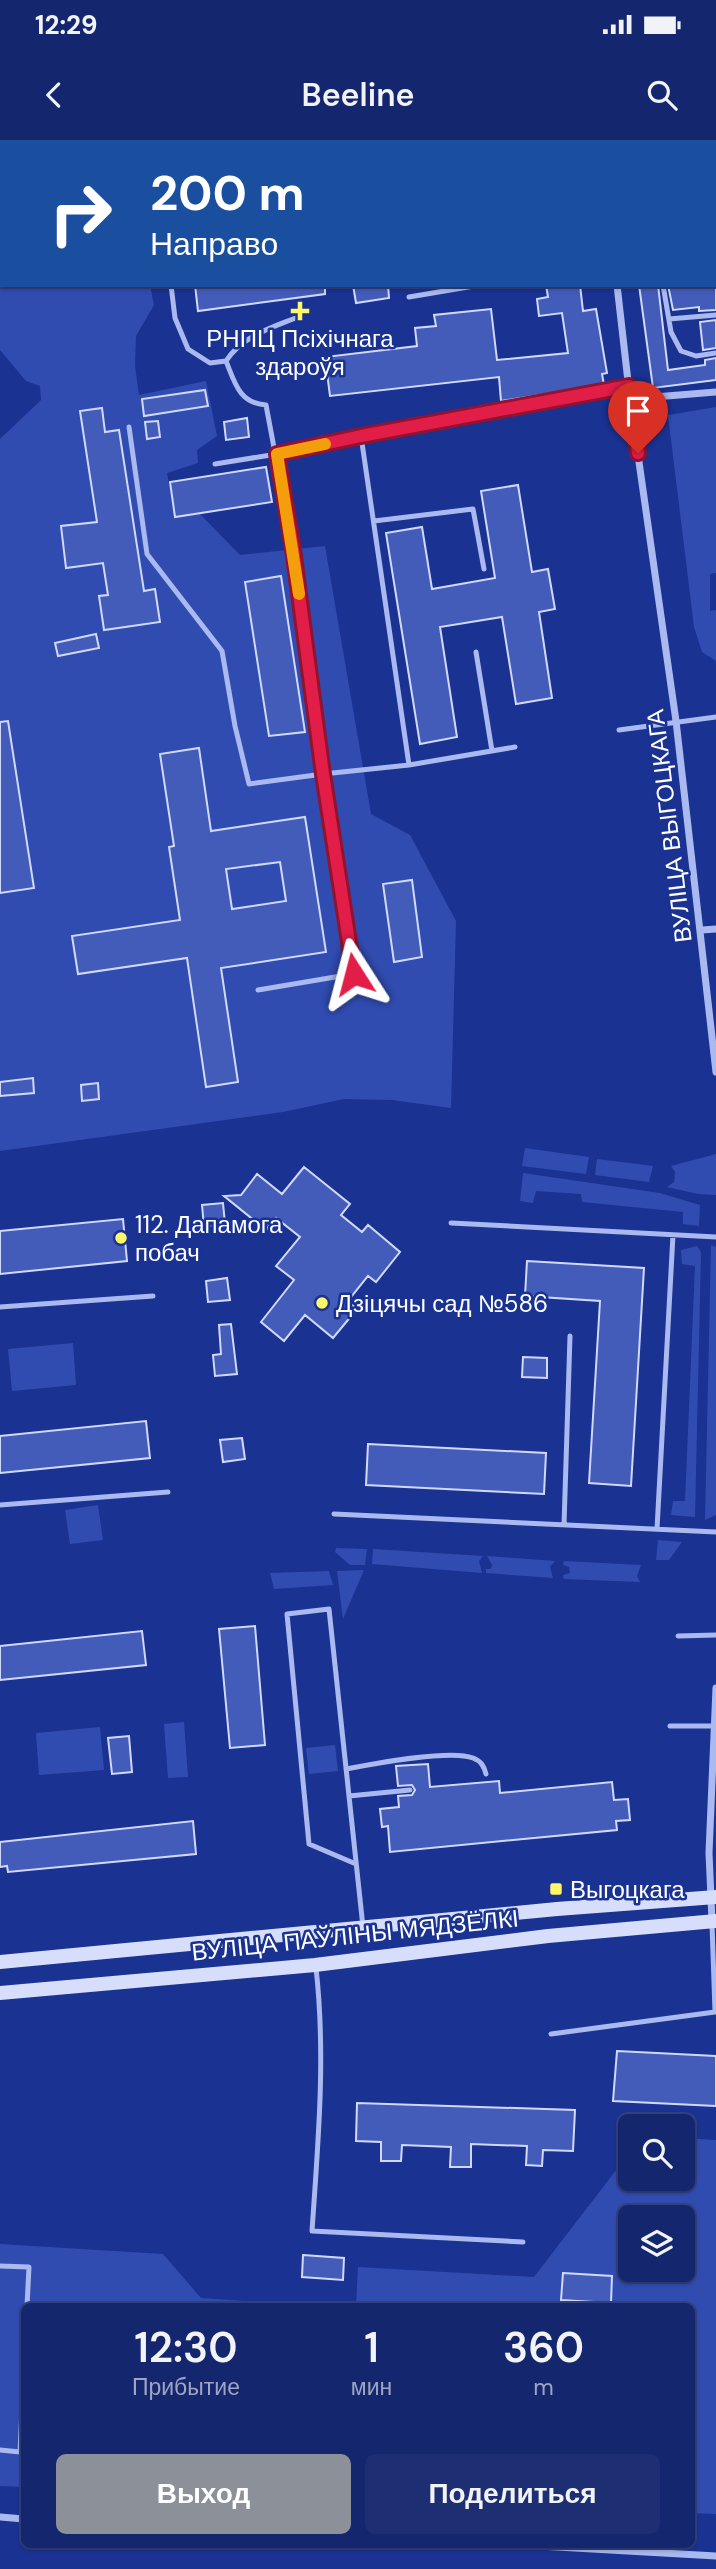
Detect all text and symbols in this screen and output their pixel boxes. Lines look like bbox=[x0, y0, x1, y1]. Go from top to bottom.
text: 12:29 bbox=[35, 8, 97, 42]
text: Beeline bbox=[302, 74, 414, 116]
icon: back bbox=[35, 76, 73, 114]
icon: search bbox=[643, 76, 681, 114]
text: 200 m bbox=[150, 161, 305, 225]
icon: right bbox=[35, 168, 126, 259]
text: Направо bbox=[150, 223, 278, 265]
marker: РНПЦ Псіхічнага здароўя bbox=[290, 301, 310, 321]
place label: РНПЦ Псіхічнага здароўя bbox=[206, 323, 394, 382]
pin bbox=[608, 381, 668, 453]
icon: arrive bbox=[619, 392, 657, 430]
street label: ВУЛІЦА ВЫГОЦКАГА bbox=[639, 708, 699, 944]
position arrow bbox=[317, 937, 391, 1011]
place label: 112. Дапамога побач bbox=[135, 1209, 283, 1268]
marker: 112. Дапамога побач bbox=[113, 1230, 129, 1246]
place label: Дзіцячы сад №586 bbox=[336, 1288, 548, 1319]
marker: Дзіцячы сад №586 bbox=[314, 1295, 330, 1311]
place label: Выгоцкага bbox=[570, 1874, 685, 1905]
marker: Выгоцкага bbox=[548, 1881, 564, 1897]
street label: ВУЛІЦА ПАЎЛІНЫ МЯДЗЁЛКІ bbox=[190, 1902, 520, 1968]
map controls bbox=[618, 2114, 695, 2282]
button: search bbox=[618, 2114, 695, 2191]
button: layers bbox=[618, 2205, 695, 2282]
text: 12:30 bbox=[134, 2320, 238, 2375]
text: 1 bbox=[364, 2320, 379, 2375]
text: 360 bbox=[503, 2320, 584, 2375]
text: Прибытие bbox=[132, 2372, 240, 2402]
text: мин bbox=[351, 2372, 392, 2402]
text: m bbox=[533, 2372, 554, 2402]
button: Выход bbox=[56, 2454, 351, 2534]
button: Поделиться bbox=[365, 2454, 660, 2534]

